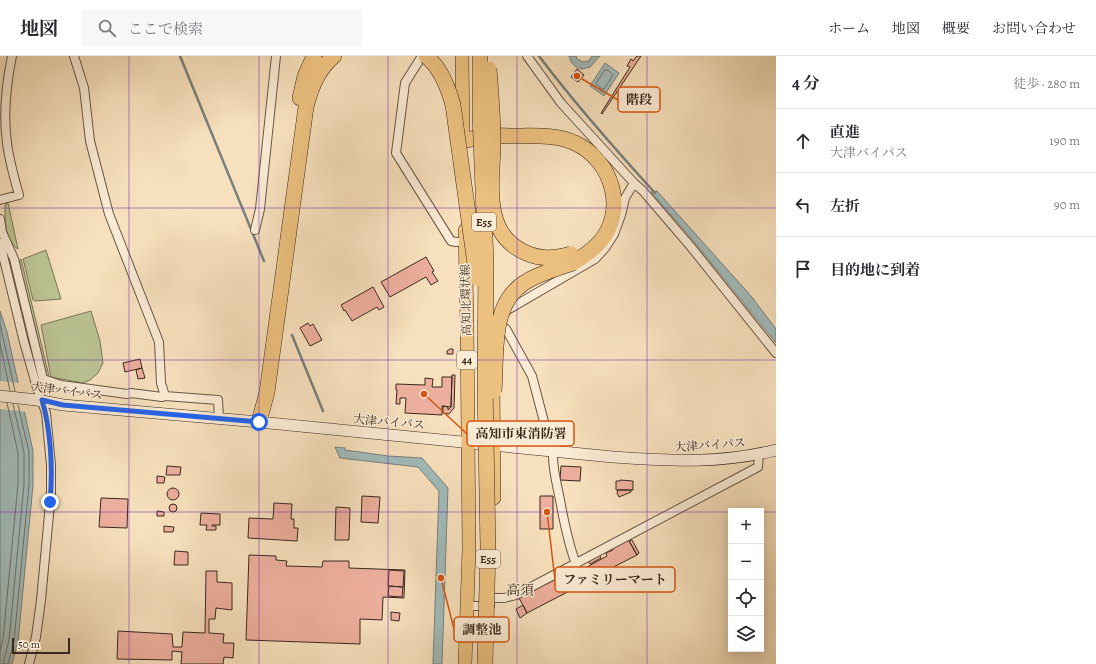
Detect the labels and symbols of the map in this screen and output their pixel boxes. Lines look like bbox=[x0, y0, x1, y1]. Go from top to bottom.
callout: 階段 bbox=[618, 87, 660, 112]
text: 階段 bbox=[626, 91, 652, 108]
road number: E55 bbox=[472, 213, 496, 231]
street label: 高知北環状線 bbox=[457, 264, 475, 336]
road number: 44 bbox=[457, 351, 477, 369]
street label: 大津バイパス bbox=[30, 379, 104, 403]
street label: 大津バイパス bbox=[353, 411, 425, 433]
route start bbox=[250, 413, 268, 431]
callout: 高知市東消防署 bbox=[467, 421, 574, 446]
text: 高知市東消防署 bbox=[475, 425, 567, 442]
street label: 大津バイパス bbox=[674, 435, 746, 455]
route end bbox=[41, 493, 59, 511]
road number: E55 bbox=[476, 550, 500, 568]
callout: ファミリーマート bbox=[555, 567, 675, 592]
text: ファミリーマート bbox=[563, 571, 667, 588]
district label: 高須 bbox=[506, 581, 534, 600]
callout: 調整池 bbox=[454, 617, 509, 642]
text: 調整池 bbox=[462, 621, 502, 638]
scale bar bbox=[12, 636, 70, 655]

